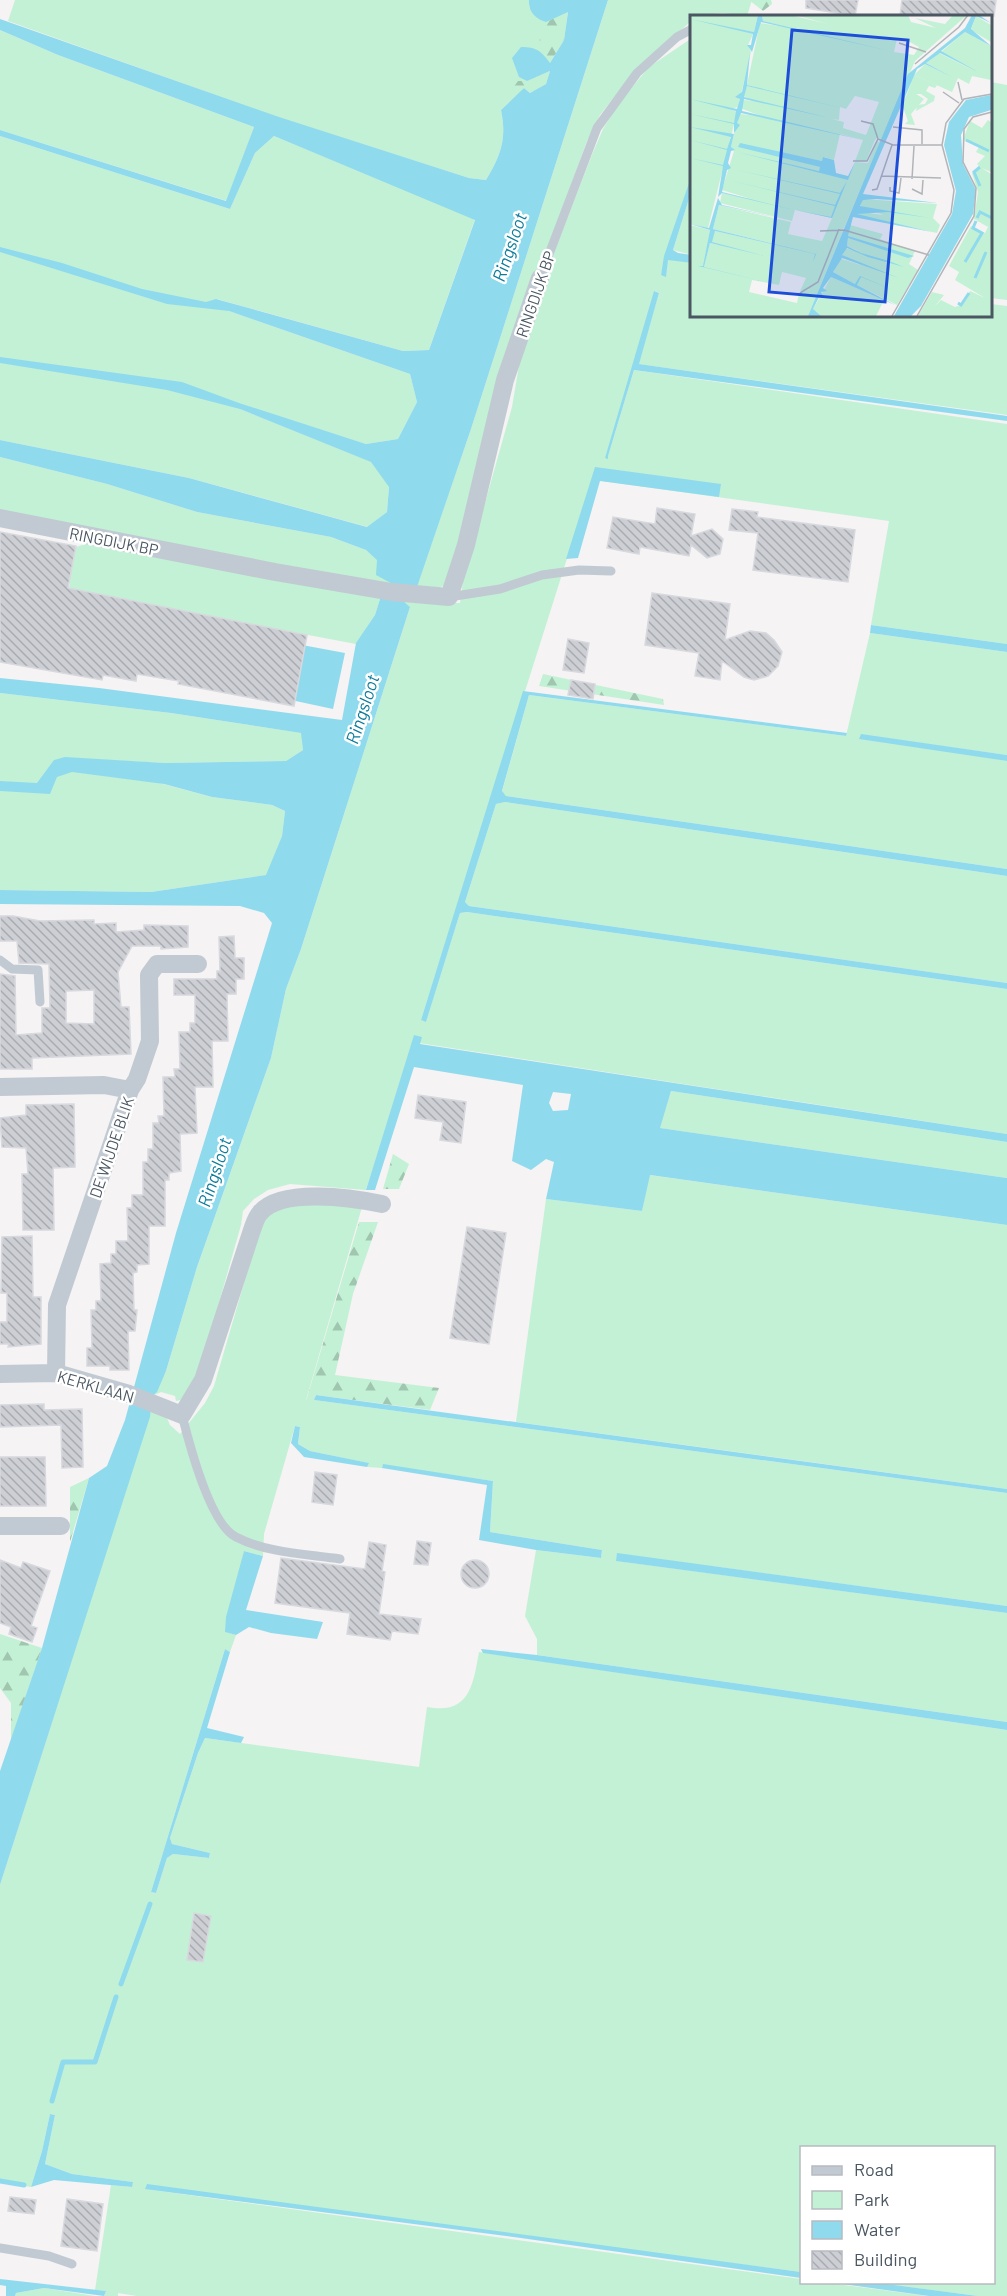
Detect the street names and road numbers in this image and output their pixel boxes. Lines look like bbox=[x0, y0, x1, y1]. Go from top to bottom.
street label: RINGDIJK BP bbox=[511, 248, 559, 340]
street label: RINGDIJK BP bbox=[68, 523, 160, 559]
street label: DE WIJDE BLIK bbox=[85, 1094, 137, 1200]
street label: KERKLAAN bbox=[55, 1366, 137, 1406]

